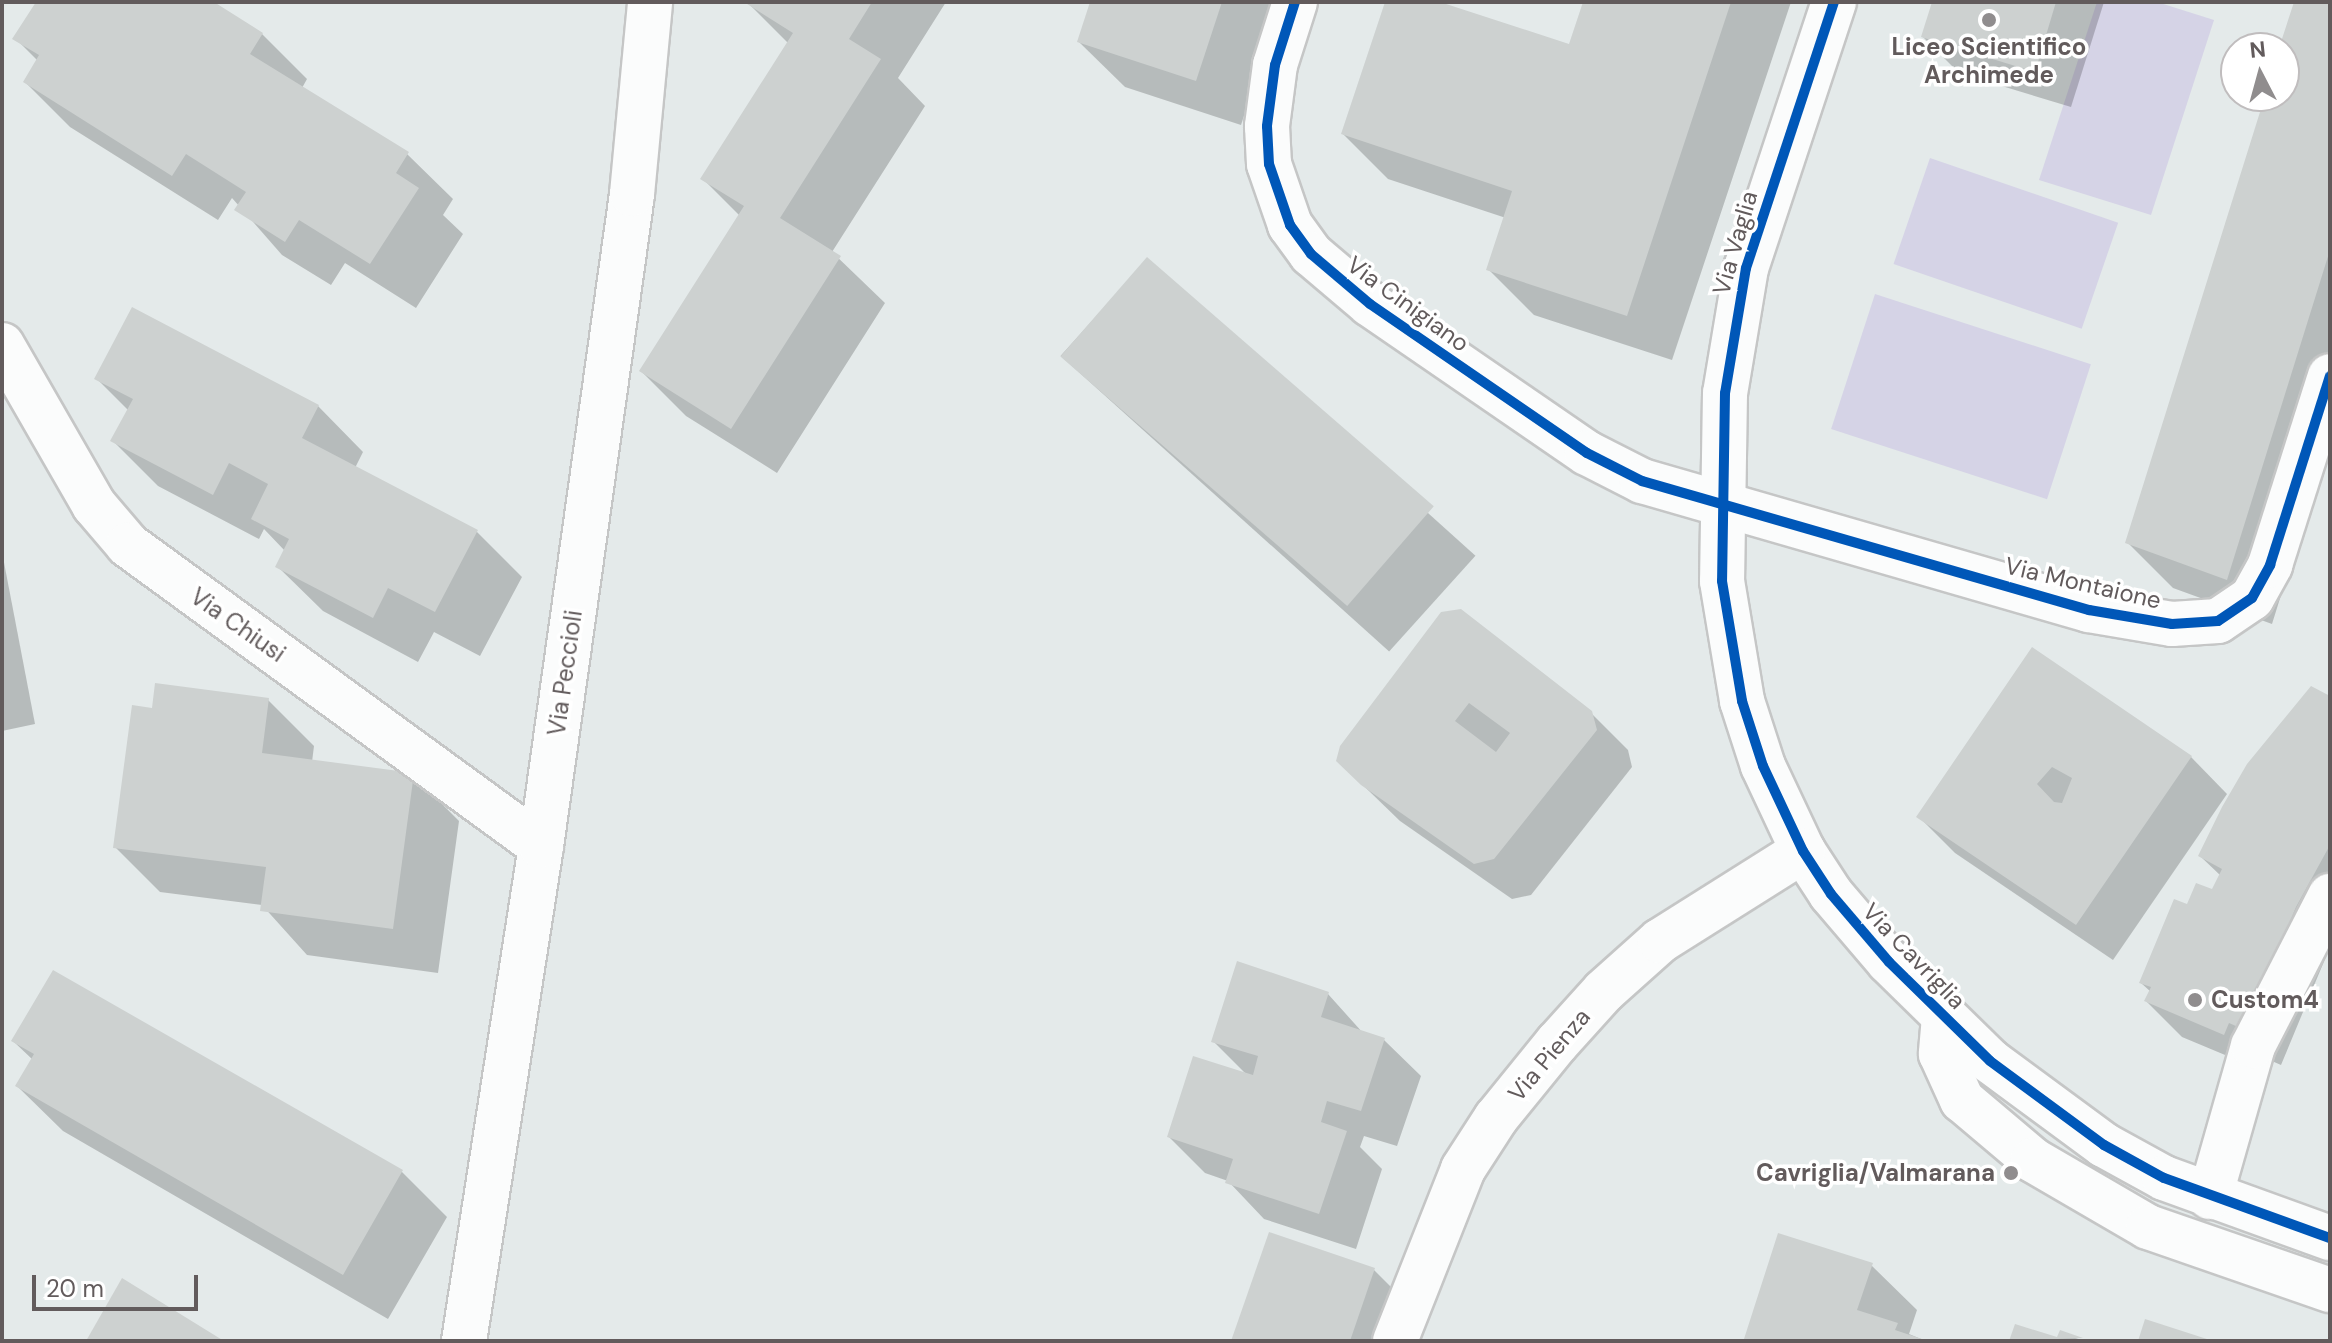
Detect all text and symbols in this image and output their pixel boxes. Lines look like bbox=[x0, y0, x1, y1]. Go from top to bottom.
marker: Liceo Scientifico Archimede bbox=[1980, 11, 1998, 29]
north arrow bbox=[2220, 32, 2300, 112]
place label: Liceo Scientifico Archimede bbox=[1892, 33, 2086, 89]
text: N bbox=[2248, 34, 2267, 65]
street label: Via Vaglia bbox=[1706, 188, 1764, 298]
street label: Via Cinigiano bbox=[1341, 250, 1475, 358]
street label: Via Montaione bbox=[2002, 551, 2164, 615]
street label: Via Chiusi bbox=[185, 582, 291, 668]
street label: Via Peccioli bbox=[542, 608, 588, 738]
street label: Via Cavriglia bbox=[1856, 897, 1972, 1015]
place label: Custom4 bbox=[2211, 986, 2319, 1014]
marker: Custom4 bbox=[2186, 991, 2204, 1009]
street label: Via Pienza bbox=[1502, 1003, 1596, 1107]
place label: Cavriglia/Valmarana bbox=[1756, 1159, 1995, 1187]
marker: Cavriglia/Valmarana bbox=[2002, 1164, 2020, 1182]
scale bar bbox=[36, 1259, 202, 1309]
text: 20 m bbox=[46, 1273, 104, 1304]

